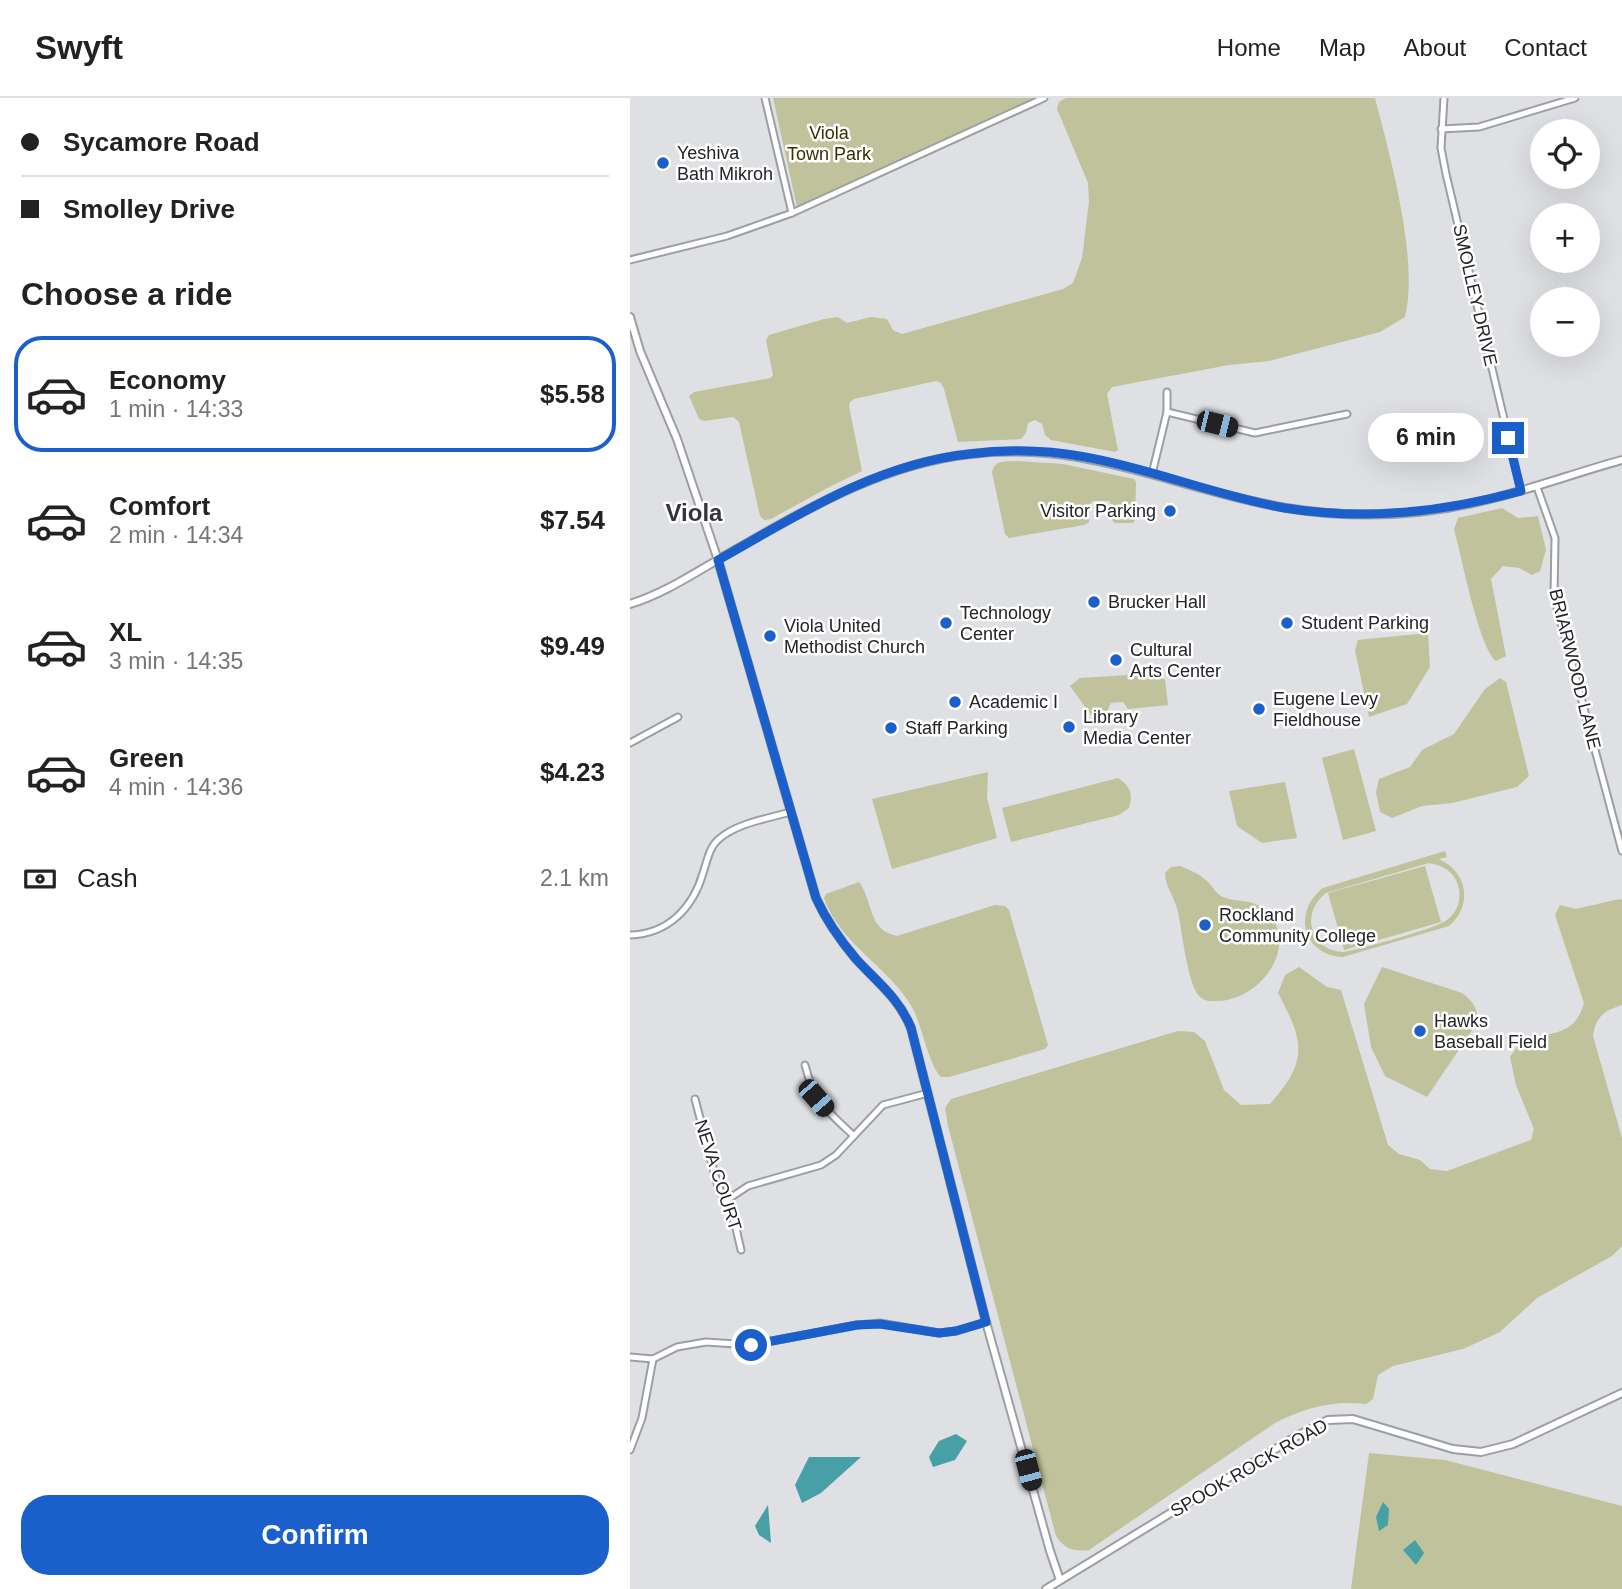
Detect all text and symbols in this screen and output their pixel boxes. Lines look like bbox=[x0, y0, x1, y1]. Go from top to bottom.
text: Swyft bbox=[35, 29, 123, 66]
text: Home bbox=[1217, 34, 1281, 61]
text: Map bbox=[1319, 34, 1366, 61]
text: About bbox=[1404, 34, 1466, 61]
text: Contact bbox=[1504, 34, 1587, 61]
map controls bbox=[1530, 119, 1600, 357]
button: locate bbox=[1530, 119, 1600, 189]
park label: Viola Town Park bbox=[787, 123, 872, 164]
text: Sycamore Road bbox=[63, 127, 260, 157]
place label: Yeshiva Bath Mikroh bbox=[677, 143, 773, 184]
marker: Yeshiva Bath Mikroh bbox=[655, 155, 671, 171]
text: Smolley Drive bbox=[63, 194, 235, 224]
button: + bbox=[1530, 203, 1600, 273]
street label: SMOLLEY DRIVE bbox=[1449, 222, 1501, 368]
text: Choose a ride bbox=[21, 276, 233, 312]
button: − bbox=[1530, 287, 1600, 357]
icon: car bbox=[25, 363, 88, 426]
text: Economy bbox=[109, 365, 226, 395]
text: $5.58 bbox=[540, 379, 605, 409]
text: 1 min · 14:33 bbox=[109, 396, 243, 422]
car bbox=[1195, 409, 1240, 439]
callout: 6 min bbox=[1368, 414, 1484, 462]
route end bbox=[1492, 422, 1524, 454]
text: 6 min bbox=[1396, 424, 1456, 450]
icon: car bbox=[25, 489, 88, 552]
text: Comfort bbox=[109, 491, 210, 521]
district label: Viola bbox=[666, 499, 723, 526]
place label: Visitor Parking bbox=[1040, 501, 1156, 521]
marker: Visitor Parking bbox=[1162, 503, 1178, 519]
text: $7.54 bbox=[540, 505, 605, 535]
text: 2 min · 14:34 bbox=[109, 522, 243, 548]
street label: BRIARWOOD LANE bbox=[1545, 587, 1605, 751]
place label: Brucker Hall bbox=[1108, 592, 1206, 612]
marker: Brucker Hall bbox=[1086, 594, 1102, 610]
place label: Technology Center bbox=[960, 603, 1051, 644]
place label: Student Parking bbox=[1301, 613, 1429, 633]
icon: car bbox=[25, 615, 88, 678]
marker: Technology Center bbox=[938, 615, 954, 631]
marker: Student Parking bbox=[1279, 615, 1295, 631]
place label: Viola United Methodist Church bbox=[784, 616, 925, 657]
text: XL bbox=[109, 617, 142, 647]
marker: Viola United Methodist Church bbox=[762, 628, 778, 644]
text: $9.49 bbox=[540, 631, 605, 661]
place label: Cultural Arts Center bbox=[1130, 640, 1221, 681]
text: 3 min · 14:35 bbox=[109, 648, 243, 674]
marker: Cultural Arts Center bbox=[1108, 652, 1124, 668]
place label: Eugene Levy Fieldhouse bbox=[1273, 689, 1378, 730]
place label: Academic I bbox=[969, 692, 1058, 712]
marker: Academic I bbox=[947, 694, 963, 710]
marker: Eugene Levy Fieldhouse bbox=[1251, 701, 1267, 717]
place label: Library Media Center bbox=[1083, 707, 1191, 748]
place label: Staff Parking bbox=[905, 718, 1008, 738]
marker: Library Media Center bbox=[1061, 719, 1077, 735]
marker: Staff Parking bbox=[883, 720, 899, 736]
icon: car bbox=[25, 741, 88, 804]
text: Green bbox=[109, 743, 184, 773]
text: $4.23 bbox=[540, 757, 605, 787]
text: 4 min · 14:36 bbox=[109, 774, 243, 800]
icon: cash bbox=[21, 860, 59, 898]
text: Cash bbox=[77, 863, 138, 893]
text: 2.1 km bbox=[540, 865, 609, 891]
place label: Rockland Community College bbox=[1219, 905, 1376, 946]
marker: Rockland Community College bbox=[1197, 917, 1213, 933]
place label: Hawks Baseball Field bbox=[1434, 1011, 1547, 1052]
marker: Hawks Baseball Field bbox=[1412, 1023, 1428, 1039]
car bbox=[795, 1075, 838, 1121]
street label: NEVA COURT bbox=[691, 1117, 745, 1233]
route start bbox=[735, 1329, 767, 1361]
street label: SPOOK ROCK ROAD bbox=[1167, 1415, 1331, 1521]
car bbox=[1013, 1447, 1044, 1493]
button: Confirm bbox=[21, 1495, 609, 1575]

